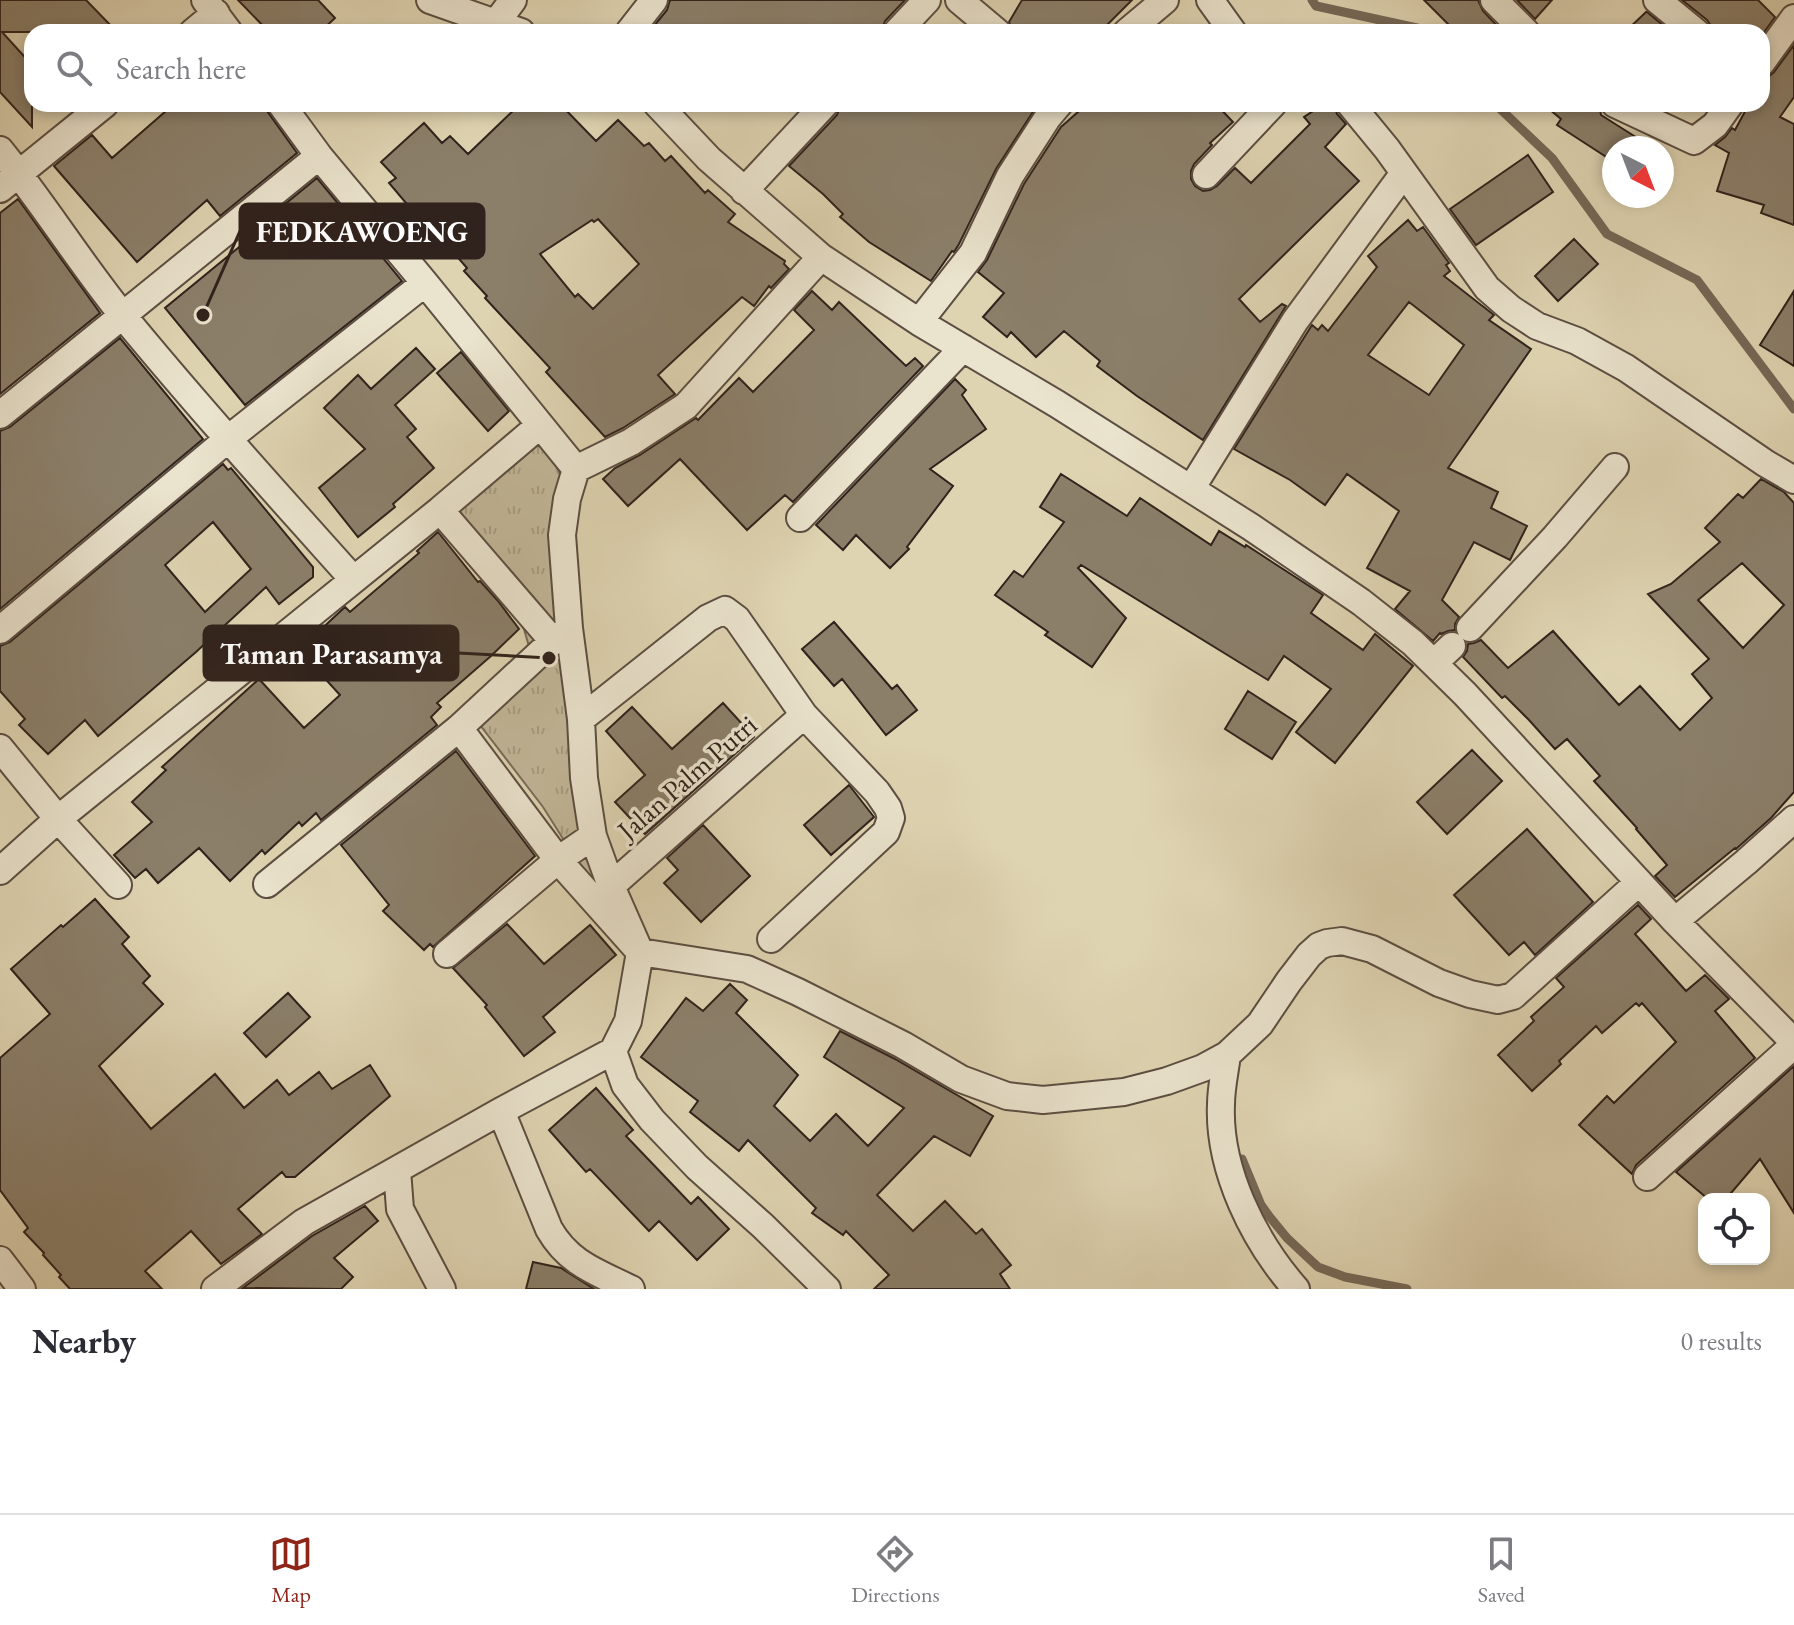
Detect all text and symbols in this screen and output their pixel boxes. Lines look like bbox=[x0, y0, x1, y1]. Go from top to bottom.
search box bbox=[24, 24, 1770, 112]
icon: search bbox=[52, 46, 96, 90]
text: Search here bbox=[116, 49, 246, 88]
north arrow bbox=[1602, 136, 1674, 208]
callout: FEDKAWOENG bbox=[240, 204, 484, 258]
text: FEDKAWOENG bbox=[256, 212, 468, 251]
callout: Taman Parasamya bbox=[204, 626, 458, 680]
text: Taman Parasamya bbox=[220, 634, 443, 673]
street label: Jalan Palm Putri bbox=[608, 706, 764, 849]
map controls bbox=[1698, 1193, 1770, 1265]
button: locate bbox=[1698, 1193, 1770, 1265]
text: Nearby bbox=[32, 1319, 136, 1363]
text: 0 results bbox=[1681, 1324, 1762, 1358]
tab: Map bbox=[269, 1532, 313, 1609]
tab: Directions bbox=[851, 1532, 940, 1609]
tab: Saved bbox=[1478, 1532, 1525, 1609]

